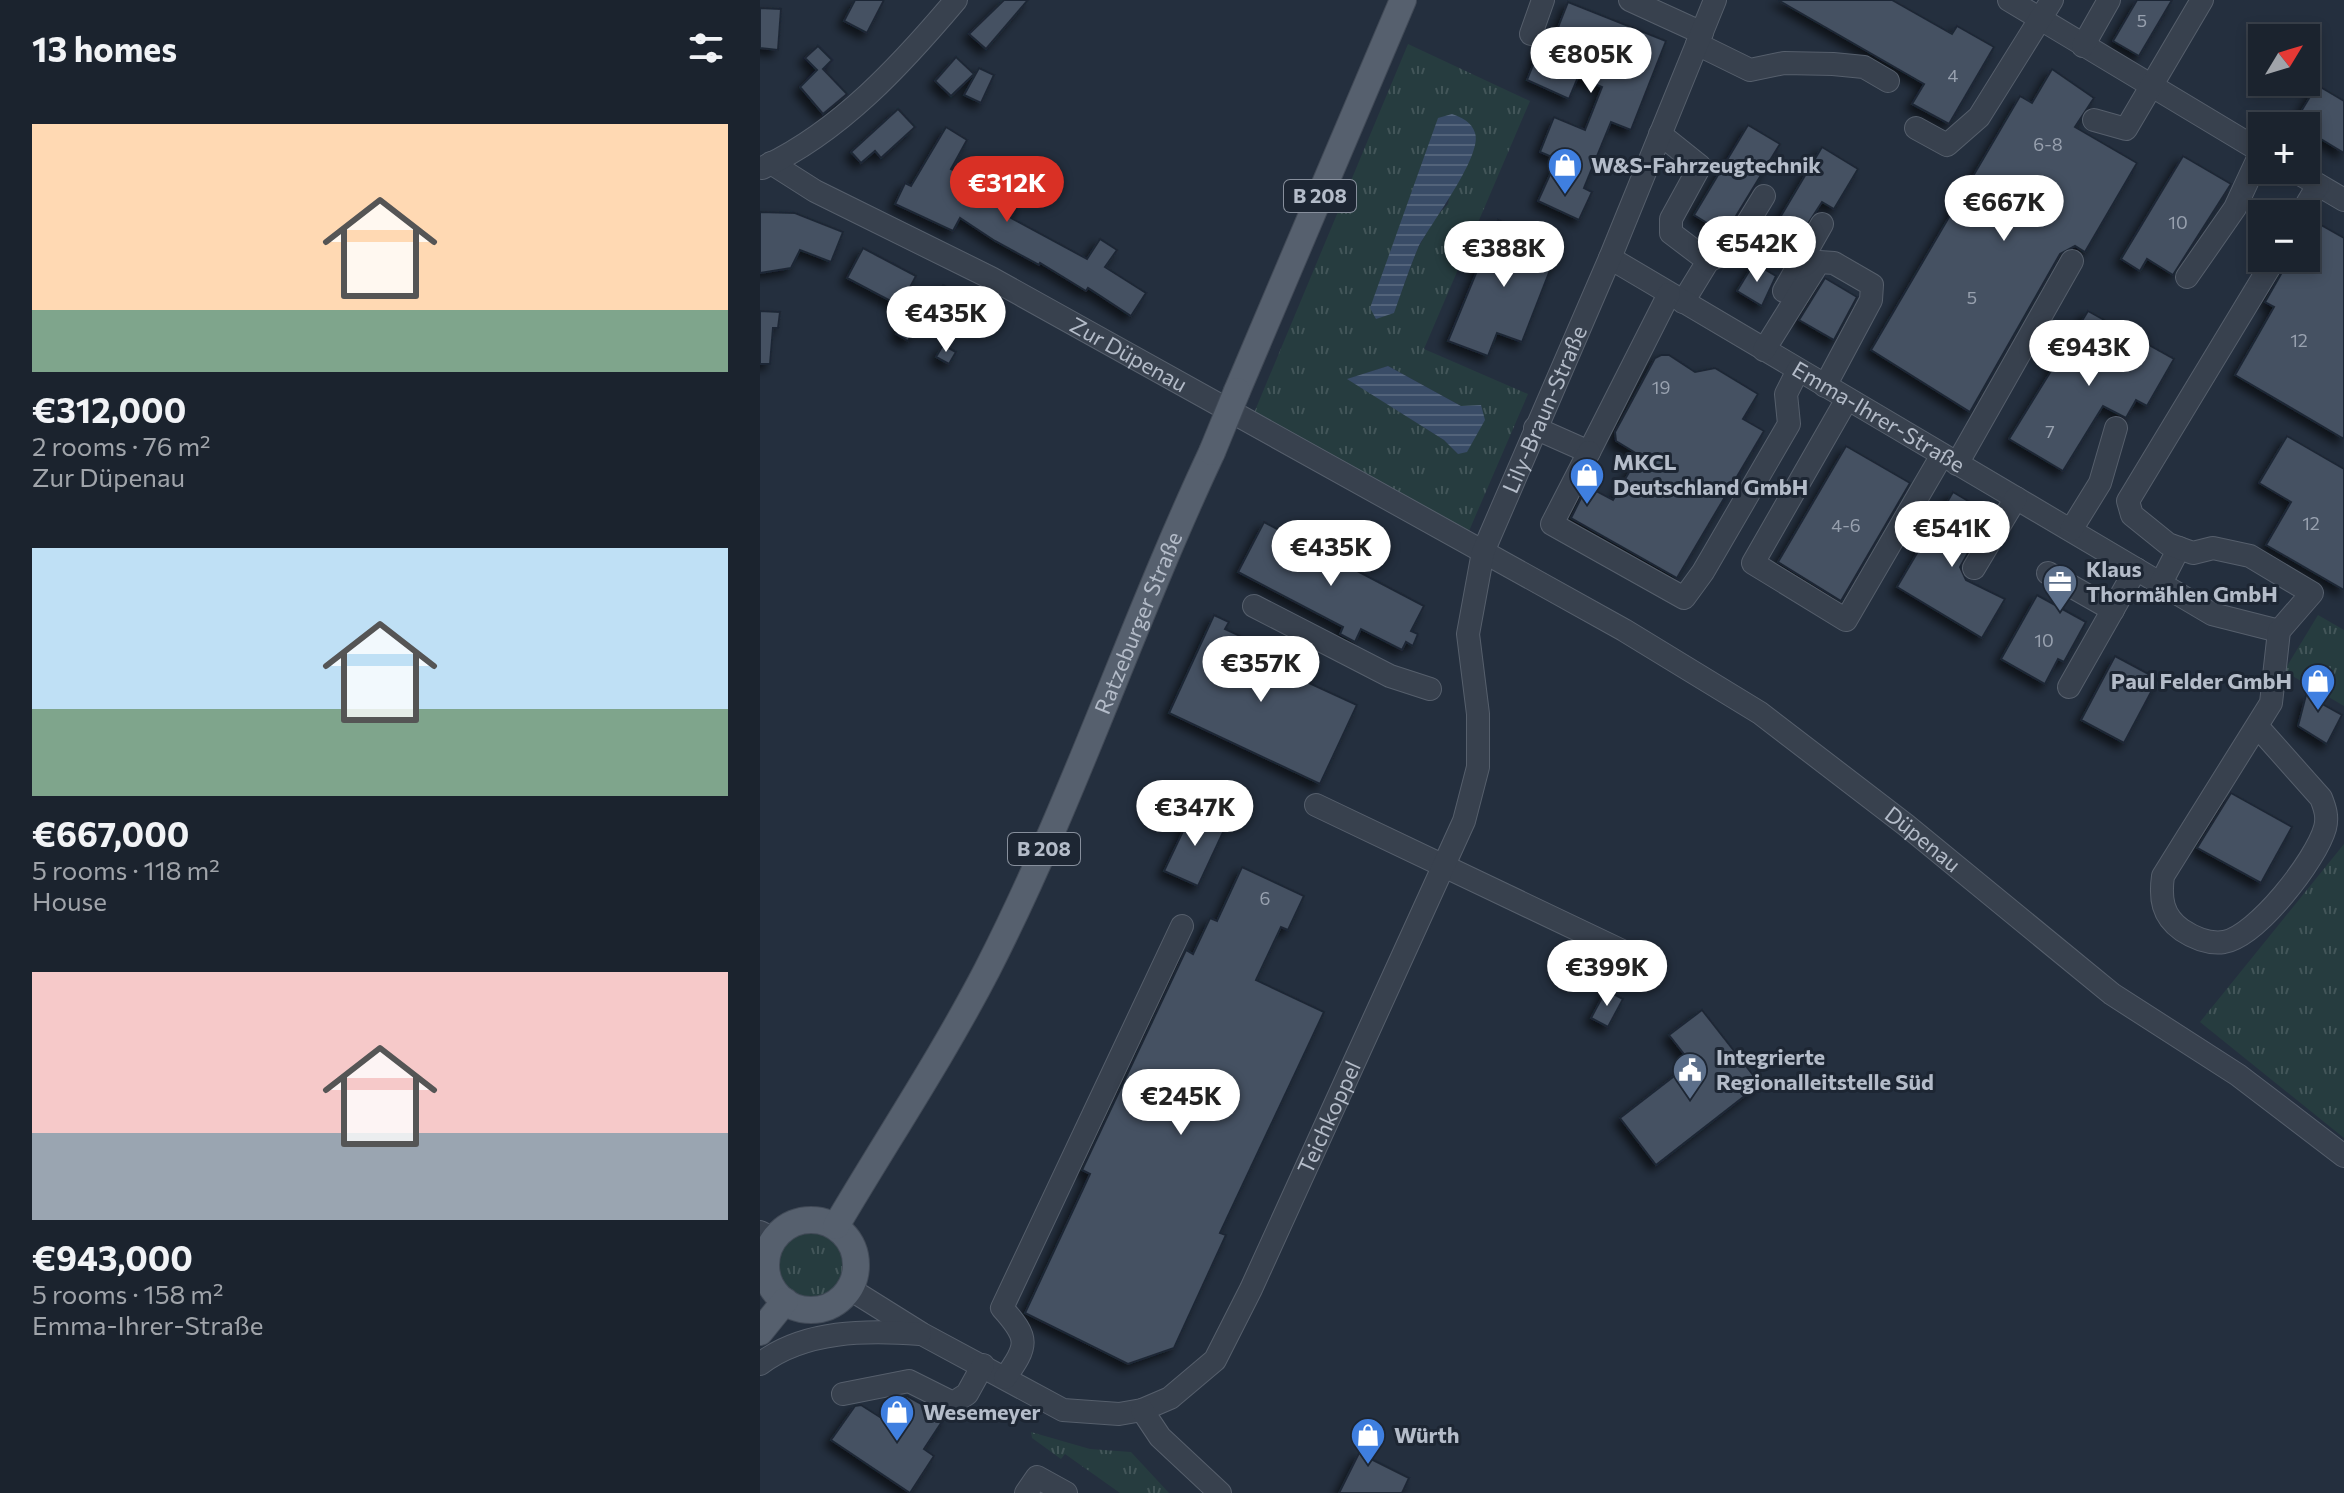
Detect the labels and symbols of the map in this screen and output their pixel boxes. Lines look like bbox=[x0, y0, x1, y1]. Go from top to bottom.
house number: 5 bbox=[2137, 9, 2147, 31]
north arrow bbox=[2248, 24, 2320, 96]
pin: €805K bbox=[1535, 27, 1647, 95]
house number: 4 bbox=[1948, 64, 1959, 86]
house number: 6-8 bbox=[2033, 133, 2063, 155]
shop icon: W&S-Fahrzeugtechnik bbox=[1546, 146, 1584, 196]
place label: W&S-Fahrzeugtechnik bbox=[1591, 151, 1821, 178]
pin: €312K bbox=[951, 156, 1063, 224]
pin: €667K bbox=[1948, 175, 2060, 243]
road number: B 208 bbox=[1284, 180, 1356, 212]
house number: 10 bbox=[2168, 211, 2188, 233]
pin: €542K bbox=[1701, 216, 1813, 284]
pin: €388K bbox=[1448, 221, 1560, 289]
pin: €435K bbox=[890, 286, 1002, 354]
house number: 5 bbox=[1967, 286, 1977, 308]
street label: Zur Düpenau bbox=[1066, 311, 1192, 397]
pin: €943K bbox=[2033, 320, 2145, 388]
street label: Lily-Braun-Straße bbox=[1496, 321, 1592, 497]
house number: 12 bbox=[2290, 329, 2308, 351]
street label: Emma-Ihrer-Straße bbox=[1788, 355, 1970, 478]
house number: 19 bbox=[1652, 376, 1670, 398]
house number: 7 bbox=[2045, 420, 2055, 442]
place label: MKCL Deutschland GmbH bbox=[1613, 448, 1808, 500]
shop icon: MKCL Deutschland GmbH bbox=[1568, 456, 1606, 506]
pin: €541K bbox=[1896, 501, 2008, 569]
house number: 12 bbox=[2302, 512, 2320, 534]
house number: 4-6 bbox=[1831, 514, 1861, 536]
pin: €435K bbox=[1275, 520, 1387, 588]
street label: Ratzeburger Straße bbox=[1088, 527, 1188, 718]
place label: Klaus Thormählen GmbH bbox=[2086, 555, 2278, 607]
office icon: Klaus Thormählen GmbH bbox=[2041, 563, 2079, 613]
house number: 10 bbox=[2034, 629, 2054, 651]
pin: €357K bbox=[1205, 636, 1317, 704]
shop icon: Paul Felder GmbH bbox=[2299, 662, 2337, 712]
place label: Paul Felder GmbH bbox=[2111, 667, 2292, 694]
pin: €347K bbox=[1139, 780, 1251, 848]
street label: Düpenau bbox=[1880, 800, 1966, 877]
road number: B 208 bbox=[1008, 833, 1080, 865]
house number: 6 bbox=[1260, 887, 1270, 909]
pin: €399K bbox=[1551, 940, 1663, 1008]
place label: Integrierte Regionalleitstelle Süd bbox=[1716, 1043, 1934, 1095]
public building icon: Integrierte Regionalleitstelle Süd bbox=[1671, 1051, 1709, 1101]
street label: Teichkoppel bbox=[1291, 1057, 1366, 1178]
pin: €245K bbox=[1125, 1069, 1237, 1137]
shop icon: Wesemeyer bbox=[878, 1393, 916, 1443]
place label: Wesemeyer bbox=[923, 1398, 1041, 1425]
shop icon: Würth bbox=[1349, 1416, 1387, 1466]
place label: Würth bbox=[1394, 1421, 1460, 1448]

